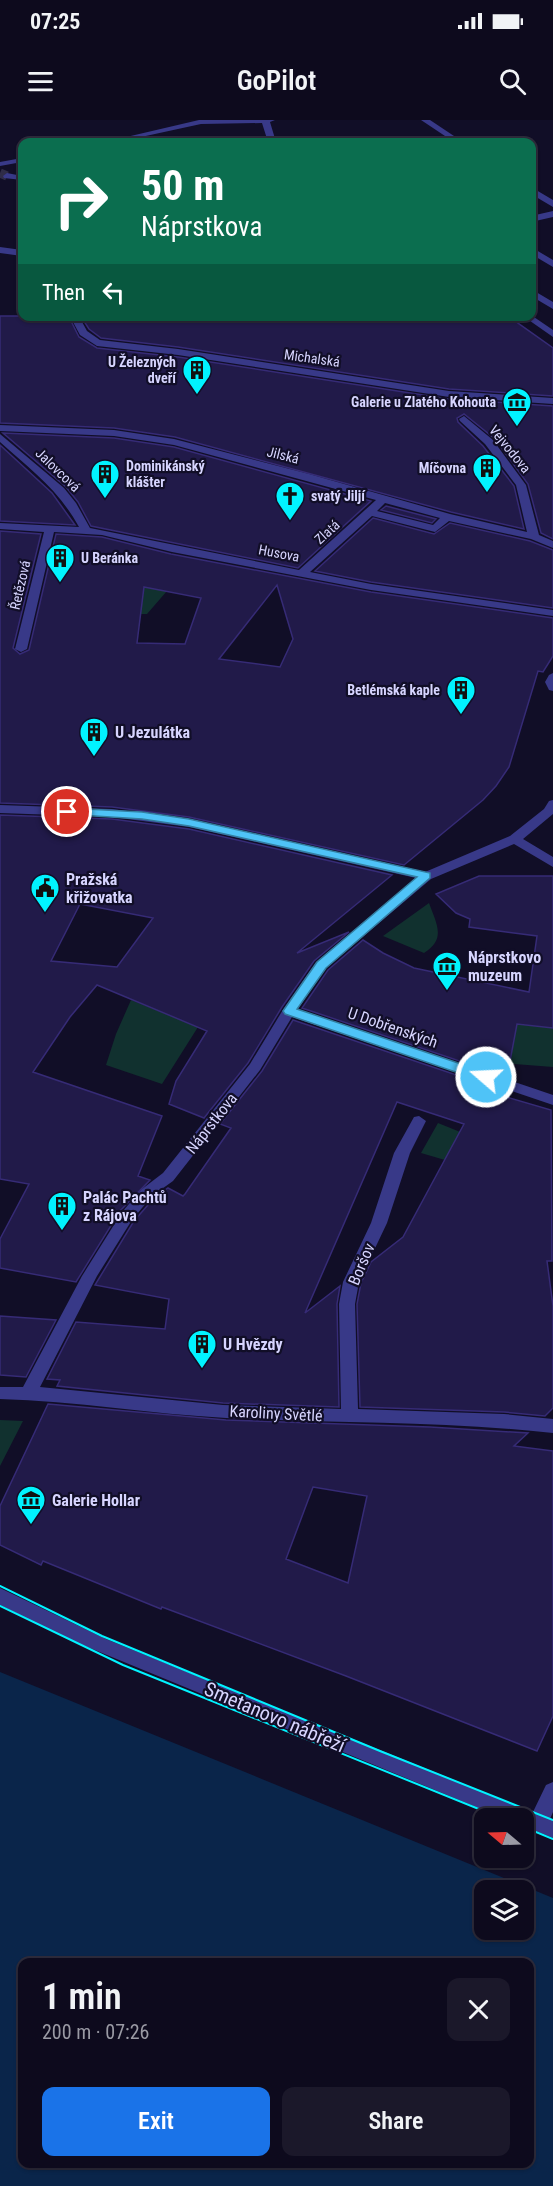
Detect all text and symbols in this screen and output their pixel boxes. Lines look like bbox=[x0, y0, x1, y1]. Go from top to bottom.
text: 07:25 bbox=[30, 9, 81, 34]
icon: menu bbox=[24, 65, 57, 98]
text: GoPilot bbox=[237, 65, 316, 97]
icon: search bbox=[496, 65, 529, 98]
text: 50 m bbox=[141, 161, 224, 210]
icon: right bbox=[42, 162, 120, 240]
text: Náprstkova bbox=[141, 211, 262, 243]
icon: left bbox=[97, 276, 130, 309]
text: Then bbox=[42, 280, 85, 305]
street label: Michalská bbox=[283, 346, 341, 370]
place label: U Železných dveří bbox=[108, 353, 177, 386]
building icon: U Železných dveří bbox=[181, 354, 213, 396]
museum icon: Galerie u Zlatého Kohouta bbox=[501, 386, 533, 428]
place label: Galerie u Zlatého Kohouta bbox=[351, 394, 496, 410]
street label: Vejvodova bbox=[486, 422, 534, 476]
street label: Jilská bbox=[265, 443, 301, 467]
street label: Jalovcová bbox=[32, 445, 84, 495]
building icon: Míčovna bbox=[471, 452, 503, 494]
building icon: Dominikánský klášter bbox=[89, 458, 121, 500]
place label: Dominikánský klášter bbox=[126, 458, 205, 490]
place label: Míčovna bbox=[419, 460, 466, 476]
church icon: svatý Jiljí bbox=[274, 480, 306, 522]
place label: svatý Jiljí bbox=[311, 488, 366, 504]
street label: Zlatá bbox=[311, 517, 343, 547]
street label: Husova bbox=[257, 541, 301, 565]
building icon: U Beránka bbox=[44, 542, 76, 584]
place label: U Beránka bbox=[81, 550, 138, 566]
street label: Řetězová bbox=[6, 558, 33, 611]
building icon: Betlémská kaple bbox=[445, 674, 477, 716]
place label: Betlémská kaple bbox=[347, 682, 440, 698]
building icon: U Jezulátka bbox=[78, 716, 110, 758]
place label: U Jezulátka bbox=[115, 723, 191, 742]
pin bbox=[41, 786, 92, 837]
icon: arrive bbox=[50, 795, 83, 828]
place label: Pražská křižovatka bbox=[66, 870, 133, 907]
public building icon: Pražská křižovatka bbox=[29, 872, 61, 914]
place label: Náprstkovo muzeum bbox=[468, 948, 541, 985]
museum icon: Náprstkovo muzeum bbox=[431, 950, 463, 992]
street label: U Dobřenských bbox=[345, 1003, 440, 1052]
position arrow bbox=[454, 1045, 518, 1109]
street label: Náprstkova bbox=[182, 1089, 241, 1157]
place label: Palác Pachtů z Rájova bbox=[83, 1188, 167, 1225]
building icon: Palác Pachtů z Rájova bbox=[46, 1190, 78, 1232]
street label: Boršov bbox=[344, 1240, 379, 1288]
building icon: U Hvězdy bbox=[186, 1328, 218, 1370]
place label: U Hvězdy bbox=[223, 1335, 283, 1354]
street label: Karoliny Světlé bbox=[229, 1402, 323, 1425]
museum icon: Galerie Hollar bbox=[15, 1484, 47, 1526]
place label: Galerie Hollar bbox=[52, 1491, 140, 1510]
street label: Smetanovo nábřeží bbox=[201, 1676, 350, 1758]
north arrow bbox=[474, 1808, 534, 1868]
map controls bbox=[474, 1808, 534, 1940]
button: layers bbox=[474, 1880, 534, 1940]
text: 1 min bbox=[42, 1976, 122, 2018]
button: close bbox=[447, 1978, 510, 2041]
text: 200 m · 07:26 bbox=[42, 2020, 149, 2044]
button: Exit bbox=[42, 2087, 270, 2156]
button: Share bbox=[282, 2087, 510, 2156]

